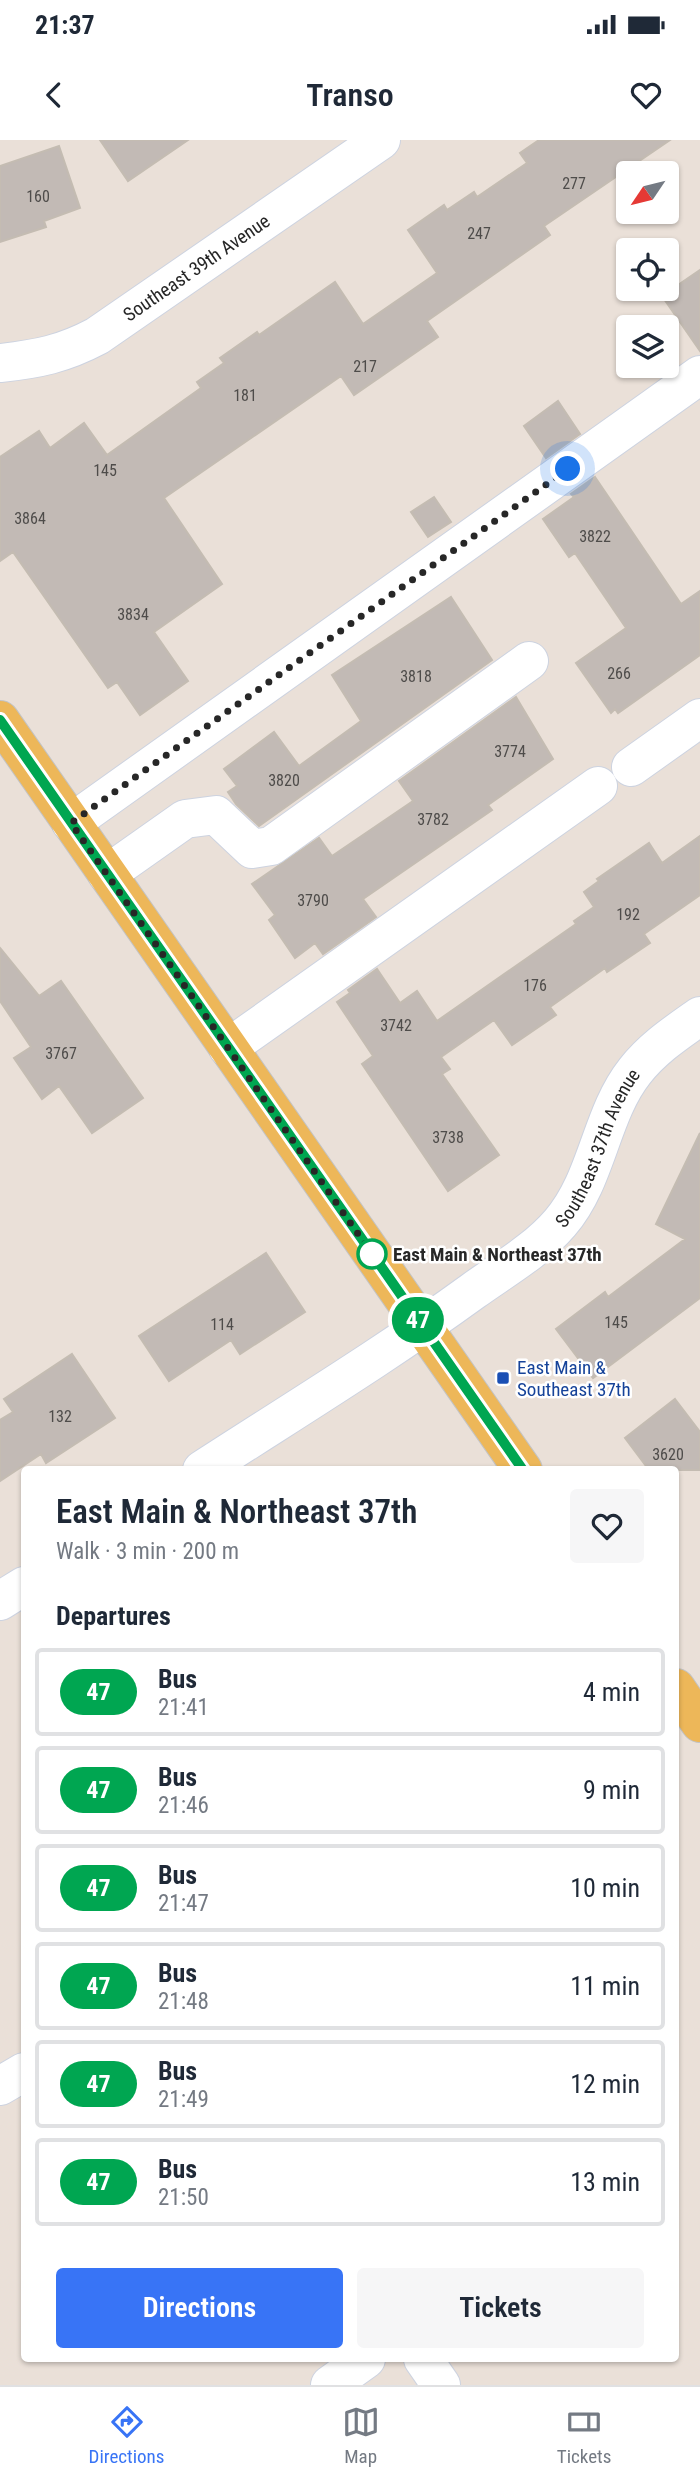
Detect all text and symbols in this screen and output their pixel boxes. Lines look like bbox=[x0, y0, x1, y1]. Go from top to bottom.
text: 21:37 bbox=[35, 10, 95, 40]
icon: back bbox=[35, 76, 73, 114]
text: Transo bbox=[306, 76, 394, 114]
icon: heart bbox=[627, 76, 665, 114]
north arrow bbox=[616, 161, 679, 224]
map controls bbox=[616, 161, 679, 378]
house number: 277 bbox=[562, 174, 586, 193]
house number: 160 bbox=[26, 187, 50, 206]
street label: Southeast 39th Avenue bbox=[119, 209, 274, 326]
house number: 247 bbox=[467, 224, 491, 243]
button: locate bbox=[616, 238, 679, 301]
button: layers bbox=[616, 315, 679, 378]
house number: 217 bbox=[353, 357, 377, 376]
house number: 181 bbox=[233, 386, 257, 405]
your location bbox=[550, 451, 585, 486]
house number: 145 bbox=[93, 461, 117, 480]
house number: 3864 bbox=[14, 509, 46, 528]
house number: 3822 bbox=[579, 527, 611, 546]
house number: 3834 bbox=[117, 605, 149, 624]
house number: 266 bbox=[607, 664, 631, 683]
house number: 3818 bbox=[400, 667, 432, 686]
house number: 3774 bbox=[494, 742, 526, 761]
house number: 3820 bbox=[268, 771, 300, 790]
house number: 3782 bbox=[417, 810, 449, 829]
house number: 3790 bbox=[297, 891, 329, 910]
house number: 192 bbox=[616, 905, 640, 924]
house number: 176 bbox=[523, 976, 547, 995]
house number: 3742 bbox=[380, 1016, 412, 1035]
house number: 3767 bbox=[45, 1044, 77, 1063]
street label: Southeast 37th Avenue bbox=[550, 1064, 645, 1232]
house number: 3738 bbox=[432, 1128, 464, 1147]
marker: East Main & Northeast 37th bbox=[357, 1239, 387, 1269]
place label: East Main & Northeast 37th bbox=[393, 1243, 602, 1266]
line badge: 47 bbox=[386, 1297, 450, 1343]
text: 47 bbox=[406, 1306, 430, 1334]
house number: 145 bbox=[604, 1313, 628, 1332]
house number: 114 bbox=[210, 1315, 234, 1334]
place label: East Main & Southeast 37th bbox=[517, 1356, 631, 1401]
marker: East Main & Southeast 37th bbox=[495, 1370, 511, 1386]
house number: 132 bbox=[48, 1407, 72, 1426]
house number: 3620 bbox=[652, 1445, 684, 1464]
button: heart bbox=[570, 1489, 644, 1563]
text: East Main & Northeast 37th bbox=[56, 1492, 417, 1531]
text: Walk · 3 min · 200 m bbox=[56, 1538, 239, 1565]
text: Departures bbox=[56, 1601, 171, 1631]
text: Bus bbox=[158, 1664, 197, 1694]
text: 4 min bbox=[583, 1677, 640, 1707]
text: 47 bbox=[86, 1678, 111, 1706]
text: 21:41 bbox=[158, 1694, 209, 1721]
text: Bus bbox=[158, 1762, 197, 1792]
text: 9 min bbox=[583, 1775, 640, 1805]
text: 47 bbox=[86, 1776, 111, 1804]
text: 21:46 bbox=[158, 1792, 209, 1819]
text: Bus bbox=[158, 1860, 197, 1890]
text: 10 min bbox=[570, 1873, 640, 1903]
text: 47 bbox=[86, 1874, 111, 1902]
text: 21:47 bbox=[158, 1890, 209, 1917]
text: Bus bbox=[158, 1958, 197, 1988]
text: 11 min bbox=[570, 1971, 640, 2001]
text: 47 bbox=[86, 1972, 111, 2000]
text: 21:48 bbox=[158, 1988, 209, 2015]
text: Bus bbox=[158, 2056, 197, 2086]
text: 12 min bbox=[570, 2069, 640, 2099]
text: 47 bbox=[86, 2070, 111, 2098]
text: 21:49 bbox=[158, 2086, 209, 2113]
text: Bus bbox=[158, 2154, 197, 2184]
text: 13 min bbox=[570, 2167, 640, 2197]
text: 47 bbox=[86, 2168, 111, 2196]
text: 21:50 bbox=[158, 2184, 209, 2211]
button: Directions bbox=[56, 2268, 343, 2348]
button: Tickets bbox=[357, 2268, 644, 2348]
tab: Directions bbox=[89, 2403, 164, 2468]
tab: Map bbox=[342, 2403, 380, 2468]
tab: Tickets bbox=[557, 2403, 611, 2468]

